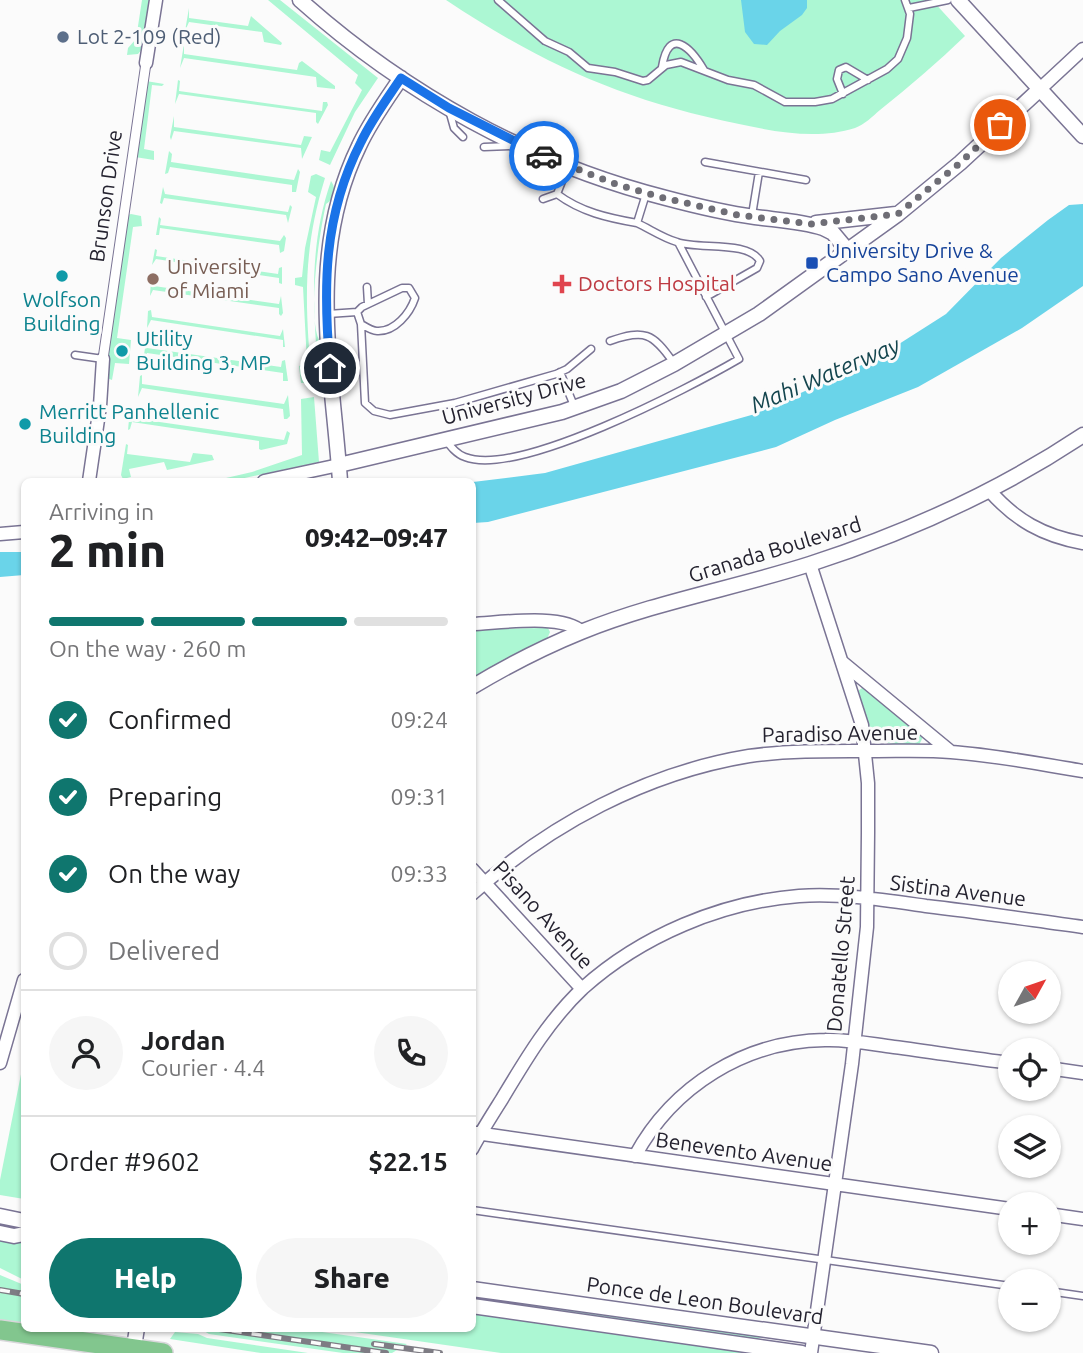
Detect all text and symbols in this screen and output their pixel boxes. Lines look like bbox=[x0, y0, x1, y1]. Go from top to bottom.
place label: Lot 2-109 (Red) bbox=[77, 24, 221, 48]
marker: Lot 2-109 (Red) bbox=[55, 29, 71, 45]
pin bbox=[970, 95, 1030, 155]
icon: bag bbox=[981, 106, 1019, 144]
courier bbox=[509, 121, 579, 191]
street label: Brunson Drive bbox=[84, 128, 126, 263]
icon: car bbox=[525, 137, 563, 175]
place label: University Drive & Campo Sano Avenue bbox=[826, 238, 1019, 286]
place label: University of Miami bbox=[167, 254, 261, 302]
marker: University Drive & Campo Sano Avenue bbox=[804, 255, 820, 271]
marker: Wolfson Building bbox=[54, 268, 70, 284]
marker: University of Miami bbox=[145, 271, 161, 287]
place label: Doctors Hospital bbox=[578, 271, 735, 295]
marker: Doctors Hospital bbox=[552, 274, 572, 294]
place label: Wolfson Building bbox=[23, 287, 101, 335]
place label: Utility Building 3, MP bbox=[136, 326, 271, 374]
water label: Mahi Waterway bbox=[747, 331, 904, 417]
pin bbox=[300, 338, 360, 398]
marker: Utility Building 3, MP bbox=[114, 343, 130, 359]
icon: home bbox=[311, 349, 349, 387]
street label: University Drive bbox=[439, 367, 588, 429]
place label: Merritt Panhellenic Building bbox=[39, 399, 220, 447]
marker: Merritt Panhellenic Building bbox=[17, 416, 33, 432]
text: Arriving in bbox=[49, 499, 154, 524]
street label: Granada Boulevard bbox=[685, 511, 864, 587]
text: 09:42–09:47 bbox=[305, 523, 448, 552]
text: 2 min bbox=[49, 524, 166, 576]
text: On the way · 260 m bbox=[49, 636, 246, 661]
icon: check bbox=[49, 701, 87, 739]
text: Confirmed bbox=[108, 705, 232, 734]
text: 09:24 bbox=[390, 707, 448, 732]
street label: Paradiso Avenue bbox=[762, 720, 918, 746]
icon: check bbox=[49, 778, 87, 816]
text: Preparing bbox=[108, 782, 222, 811]
text: 09:31 bbox=[390, 784, 448, 809]
icon: check bbox=[49, 855, 87, 893]
street label: Pisano Avenue bbox=[489, 855, 599, 973]
text: On the way bbox=[108, 859, 240, 888]
text: 09:33 bbox=[390, 861, 448, 886]
street label: Sistina Avenue bbox=[889, 870, 1028, 910]
street label: Donatello Street bbox=[821, 875, 859, 1033]
text: Delivered bbox=[108, 936, 220, 965]
north arrow bbox=[998, 961, 1060, 1024]
map controls bbox=[998, 961, 1061, 1332]
button: person bbox=[49, 1016, 123, 1090]
button: phone bbox=[374, 1016, 448, 1090]
text: Jordan bbox=[141, 1026, 226, 1055]
button: locate bbox=[998, 1038, 1061, 1101]
text: Courier · 4.4 bbox=[141, 1055, 265, 1080]
button: layers bbox=[998, 1115, 1061, 1178]
street label: Benevento Avenue bbox=[654, 1127, 834, 1175]
text: Order #9602 bbox=[49, 1147, 200, 1176]
text: $22.15 bbox=[368, 1147, 448, 1176]
button: + bbox=[998, 1192, 1061, 1255]
button: Help bbox=[49, 1238, 242, 1318]
button: Share bbox=[256, 1238, 448, 1318]
button: − bbox=[998, 1269, 1061, 1332]
street label: Ponce de Leon Boulevard bbox=[585, 1272, 825, 1329]

